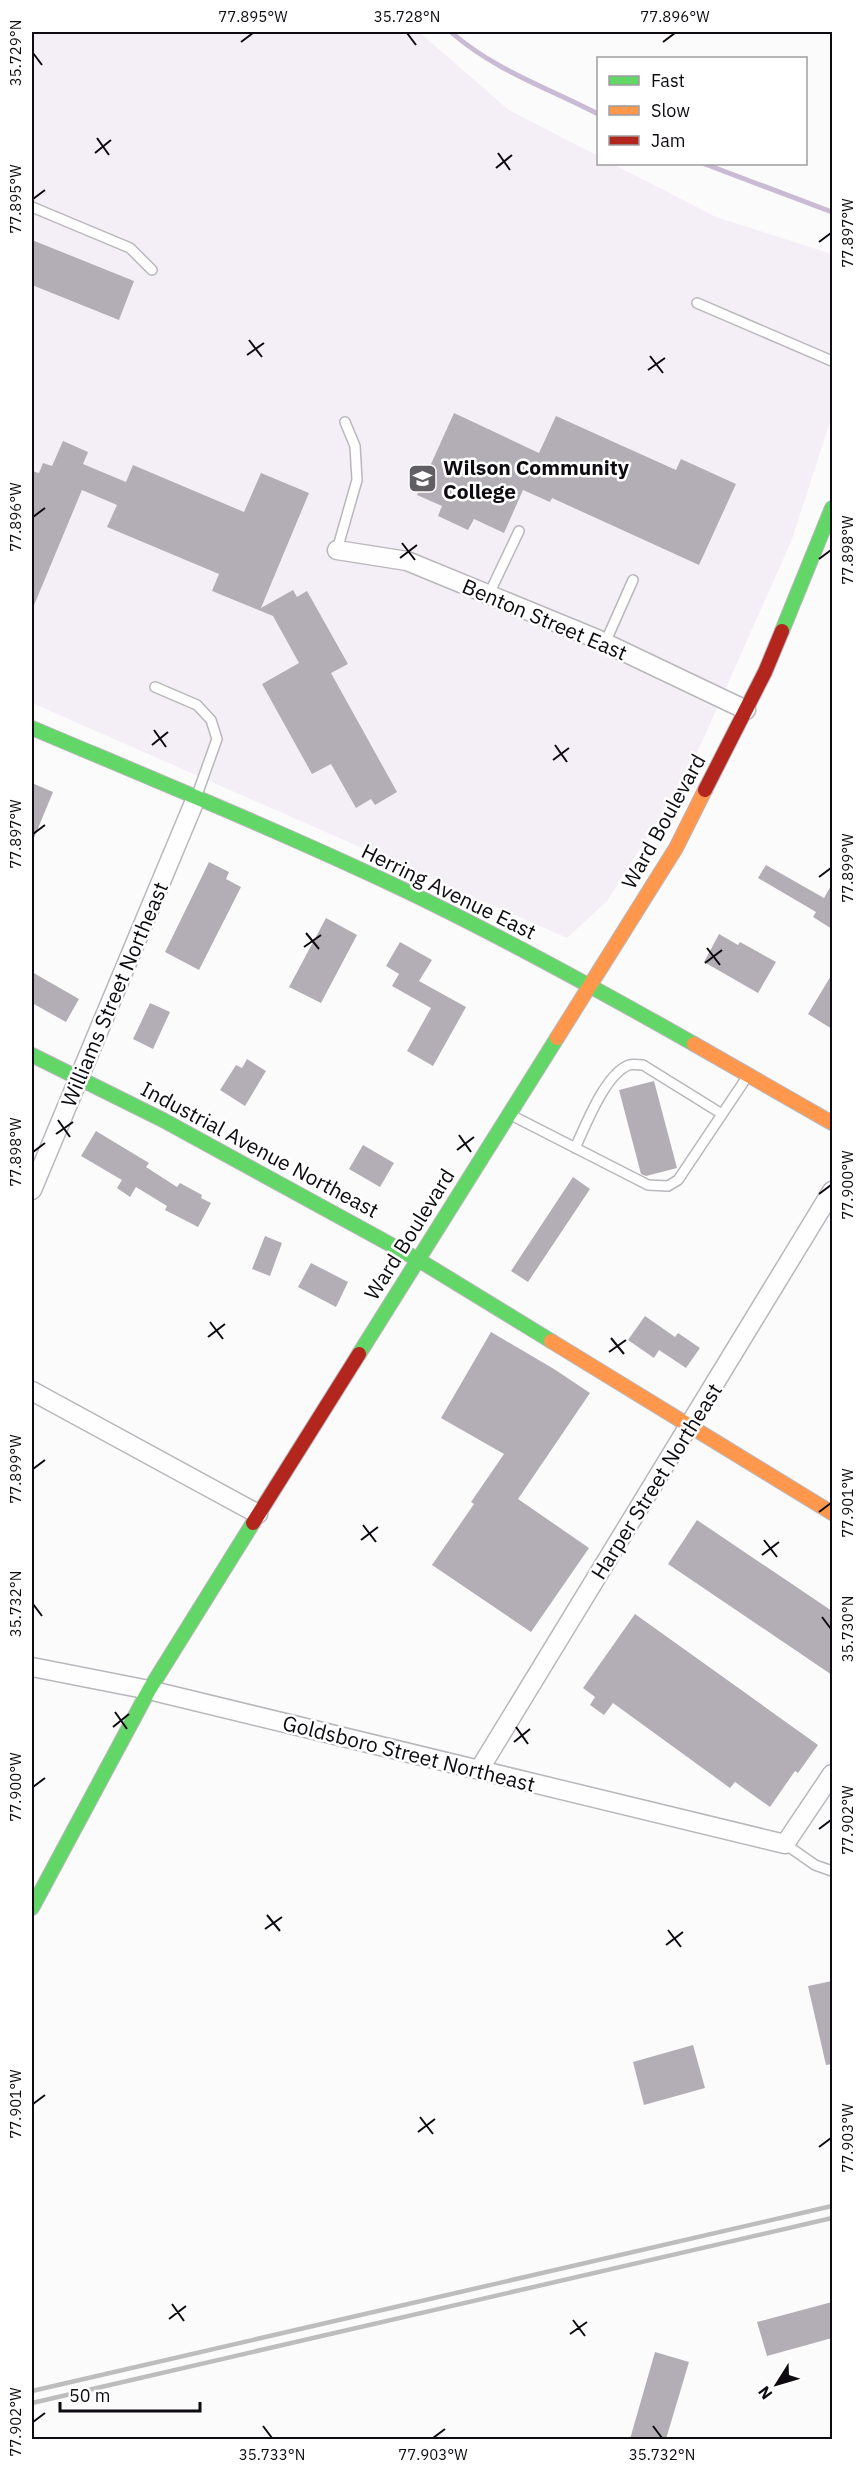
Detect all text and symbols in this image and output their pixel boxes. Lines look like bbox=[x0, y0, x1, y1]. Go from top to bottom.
text: 77.895°W bbox=[218, 7, 288, 26]
text: 35.728°N bbox=[374, 7, 440, 26]
text: 77.896°W bbox=[640, 7, 710, 26]
text: 35.729°N bbox=[6, 20, 25, 86]
legend bbox=[597, 57, 807, 165]
text: Fast bbox=[651, 69, 685, 92]
text: Slow bbox=[651, 99, 690, 122]
text: Jam bbox=[651, 129, 686, 152]
text: 77.895°W bbox=[6, 164, 25, 234]
text: 77.897°W bbox=[838, 198, 857, 268]
place label: Wilson Community College bbox=[443, 453, 630, 505]
school or university icon: Wilson Community College bbox=[406, 463, 438, 495]
text: 77.896°W bbox=[6, 482, 25, 552]
text: 77.898°W bbox=[838, 515, 857, 585]
street label: Benton Street East bbox=[458, 572, 632, 666]
street label: Ward Boulevard bbox=[614, 749, 712, 893]
text: 77.897°W bbox=[6, 799, 25, 869]
text: 77.899°W bbox=[838, 833, 857, 903]
street label: Herring Avenue East bbox=[357, 837, 541, 945]
street label: Williams Street Northeast bbox=[54, 877, 174, 1111]
street label: Industrial Avenue Northeast bbox=[136, 1074, 384, 1224]
text: 77.898°W bbox=[6, 1117, 25, 1187]
text: 77.900°W bbox=[838, 1150, 857, 1220]
street label: Ward Boulevard bbox=[357, 1163, 461, 1305]
street label: Harper Street Northeast bbox=[584, 1377, 728, 1585]
text: 77.899°W bbox=[6, 1434, 25, 1504]
text: 77.901°W bbox=[838, 1468, 857, 1538]
text: 35.732°N bbox=[6, 1571, 25, 1637]
text: 35.730°N bbox=[838, 1596, 857, 1662]
street label: Goldsboro Street Northeast bbox=[280, 1708, 538, 1798]
text: 77.900°W bbox=[6, 1752, 25, 1822]
text: 77.902°W bbox=[838, 1785, 857, 1855]
text: 77.901°W bbox=[6, 2069, 25, 2139]
text: 77.903°W bbox=[838, 2103, 857, 2173]
north arrow bbox=[747, 2354, 807, 2414]
scale bar bbox=[60, 2375, 200, 2413]
text: N bbox=[754, 2382, 776, 2404]
text: 50 m bbox=[69, 2384, 111, 2407]
text: 77.902°W bbox=[6, 2387, 25, 2457]
text: 35.733°N bbox=[239, 2445, 305, 2464]
text: 77.903°W bbox=[398, 2445, 468, 2464]
text: 35.732°N bbox=[629, 2445, 695, 2464]

